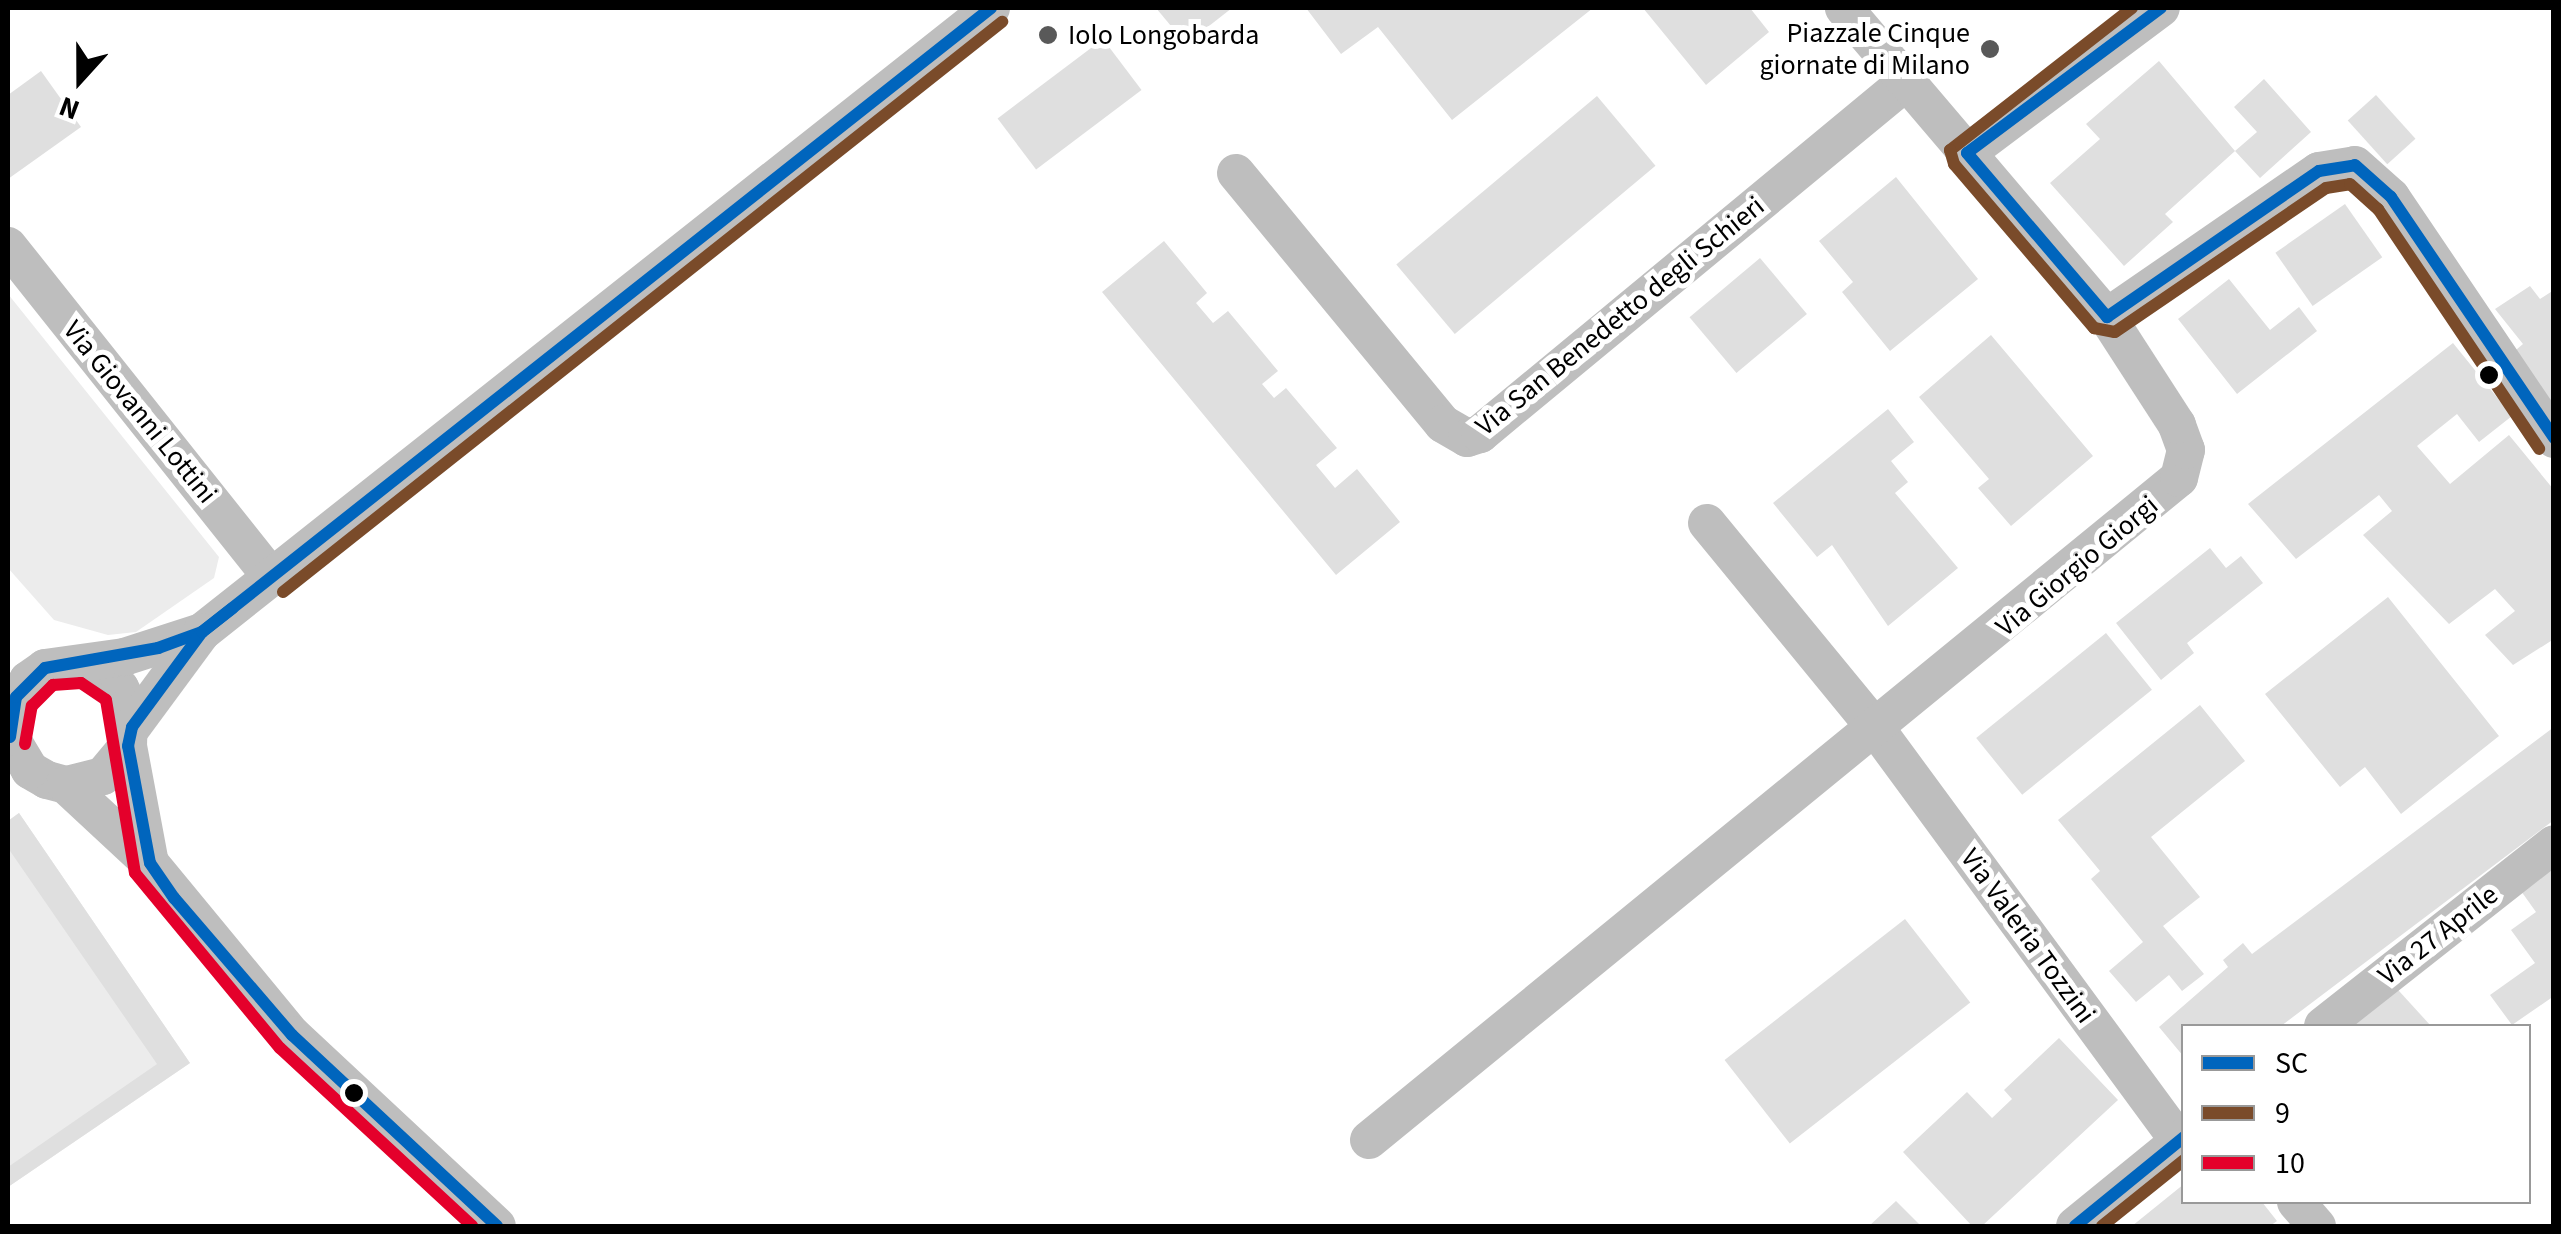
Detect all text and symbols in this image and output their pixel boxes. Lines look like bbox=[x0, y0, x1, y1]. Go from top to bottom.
place label: Piazzale Cinque giornate di Milano bbox=[1759, 16, 1970, 82]
place label: Iolo Longobarda bbox=[1068, 18, 1259, 52]
marker: Iolo Longobarda bbox=[1037, 24, 1059, 46]
north arrow bbox=[30, 30, 130, 130]
marker: Piazzale Cinque giornate di Milano bbox=[1979, 38, 2001, 60]
text: N bbox=[53, 86, 85, 130]
street label: Via San Benedetto degli Schieri bbox=[1469, 189, 1771, 443]
street label: Via Giovanni Lottini bbox=[56, 314, 224, 510]
unlabelled marker bbox=[2479, 365, 2499, 385]
street label: Via Giorgio Giorgi bbox=[1989, 488, 2165, 644]
street label: Via Valeria Tozzini bbox=[1953, 842, 2103, 1030]
street label: Via 27 Aprile bbox=[2371, 878, 2505, 992]
legend bbox=[2181, 1024, 2531, 1204]
text: SC bbox=[2275, 1042, 2308, 1085]
unlabelled marker bbox=[344, 1083, 364, 1103]
text: 9 bbox=[2275, 1092, 2290, 1135]
text: 10 bbox=[2275, 1142, 2305, 1185]

